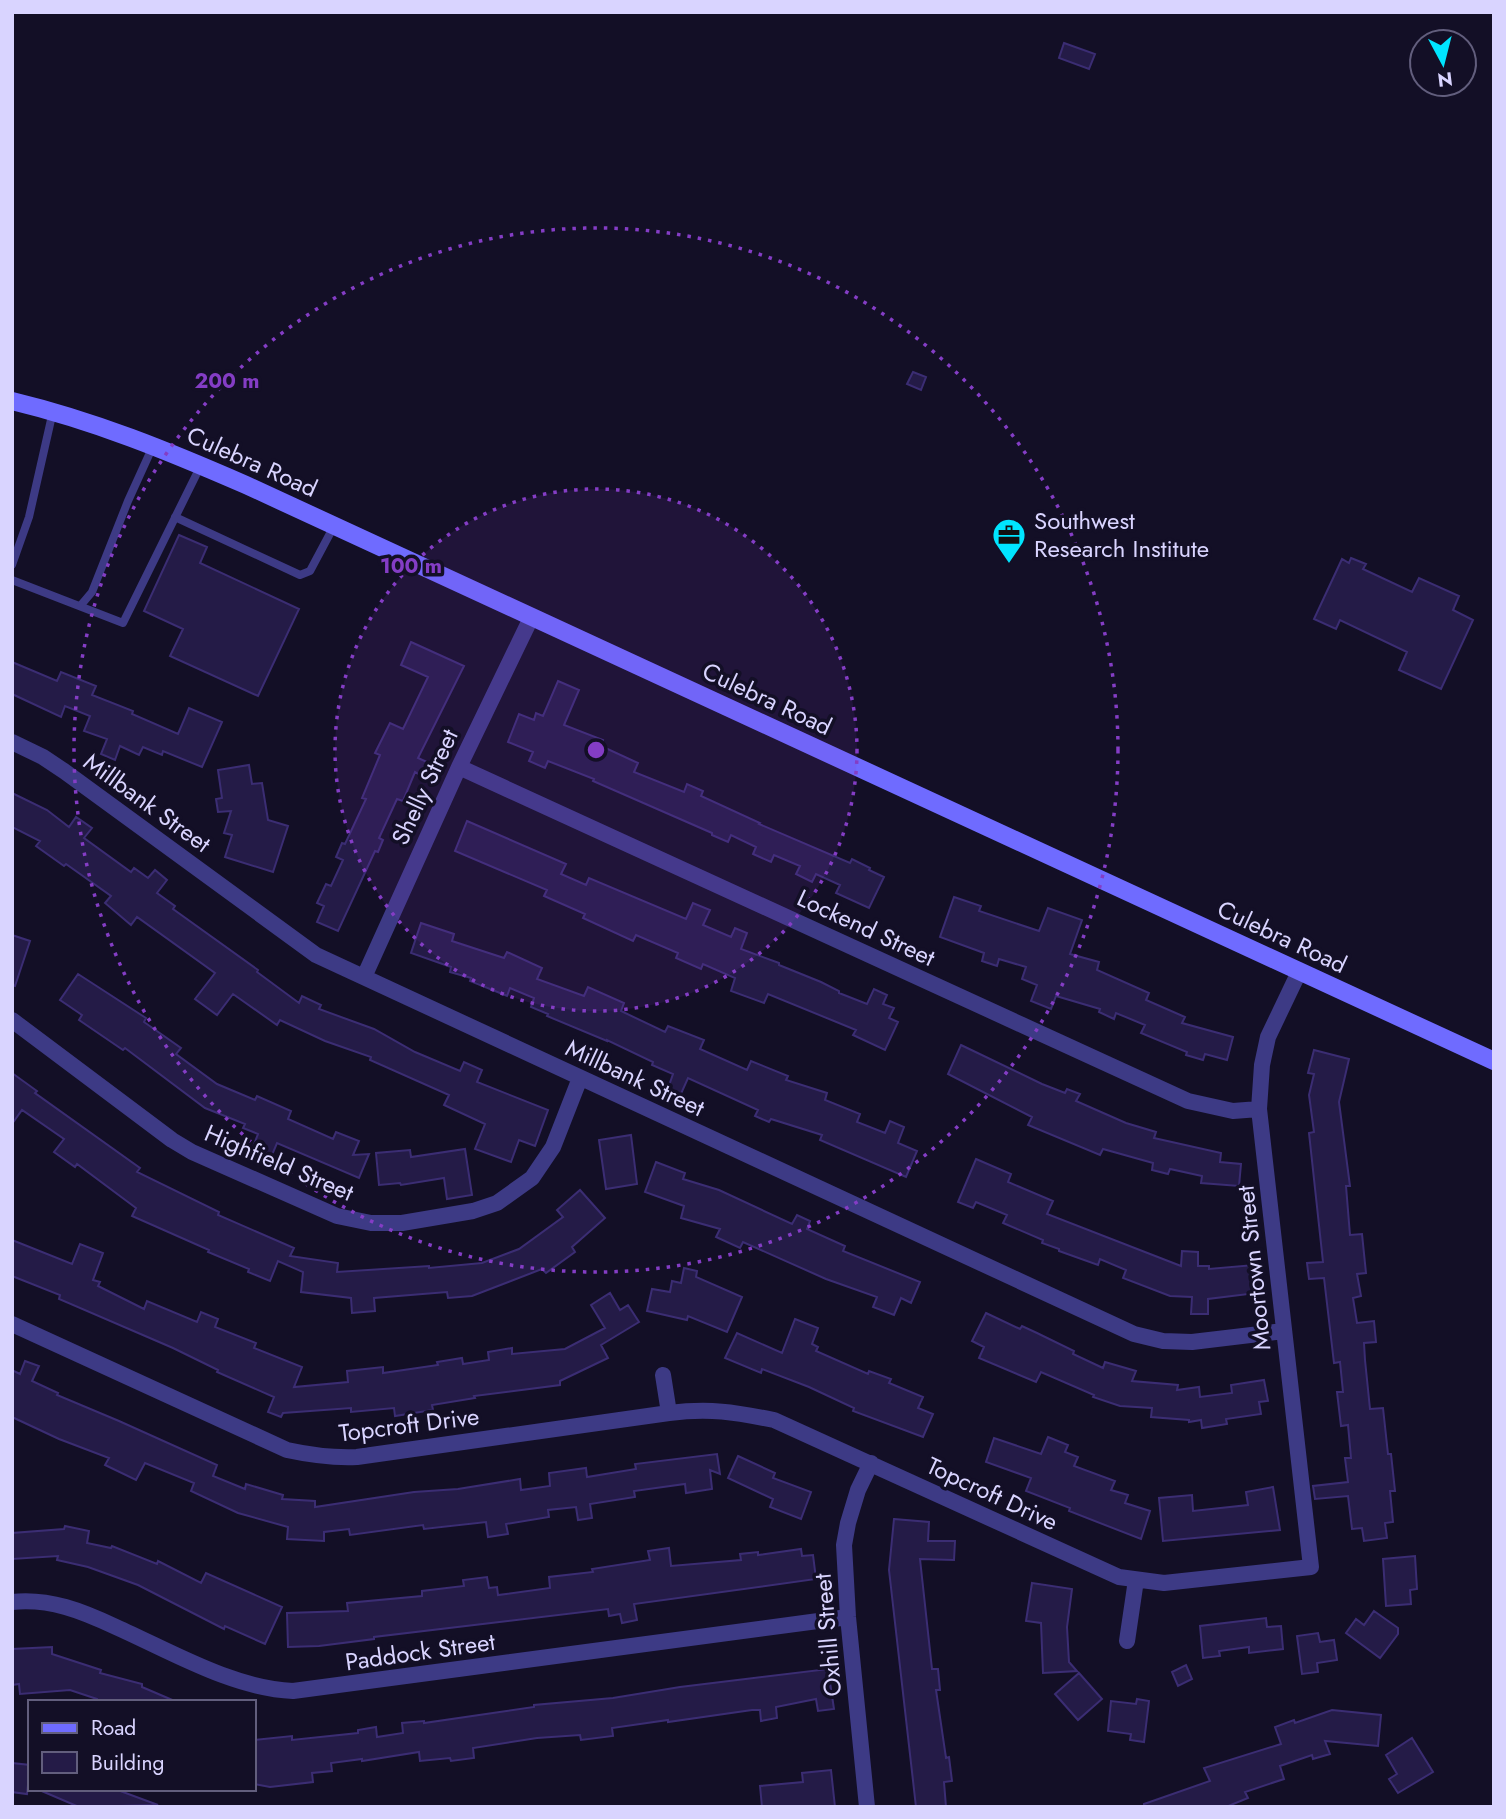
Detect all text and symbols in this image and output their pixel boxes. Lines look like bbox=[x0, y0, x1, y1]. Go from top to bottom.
north arrow bbox=[1408, 28, 1478, 98]
text: N bbox=[1436, 65, 1454, 94]
text: 200 m bbox=[194, 366, 260, 396]
street label: Culebra Road bbox=[181, 417, 323, 506]
place label: Southwest Research Institute bbox=[1034, 503, 1209, 566]
office icon: Southwest Research Institute bbox=[990, 516, 1028, 565]
text: 100 m bbox=[380, 551, 442, 581]
street label: Culebra Road bbox=[697, 653, 838, 744]
street label: Shelly Street bbox=[382, 723, 467, 850]
centre of rings bbox=[584, 738, 608, 762]
street label: Millbank Street bbox=[77, 744, 218, 861]
street label: Lockend Street bbox=[791, 880, 941, 975]
street label: Culebra Road bbox=[1212, 891, 1353, 982]
street label: Millbank Street bbox=[560, 1030, 711, 1125]
street label: Highfield Street bbox=[199, 1115, 359, 1210]
street label: Moortown Street bbox=[1227, 1184, 1280, 1352]
street label: Topcroft Drive bbox=[337, 1399, 481, 1450]
street label: Topcroft Drive bbox=[921, 1448, 1064, 1539]
street label: Oxhill Street bbox=[805, 1572, 850, 1698]
street label: Paddock Street bbox=[343, 1624, 497, 1679]
legend bbox=[28, 1700, 256, 1791]
text: Road bbox=[91, 1713, 136, 1743]
text: Building bbox=[91, 1748, 164, 1778]

